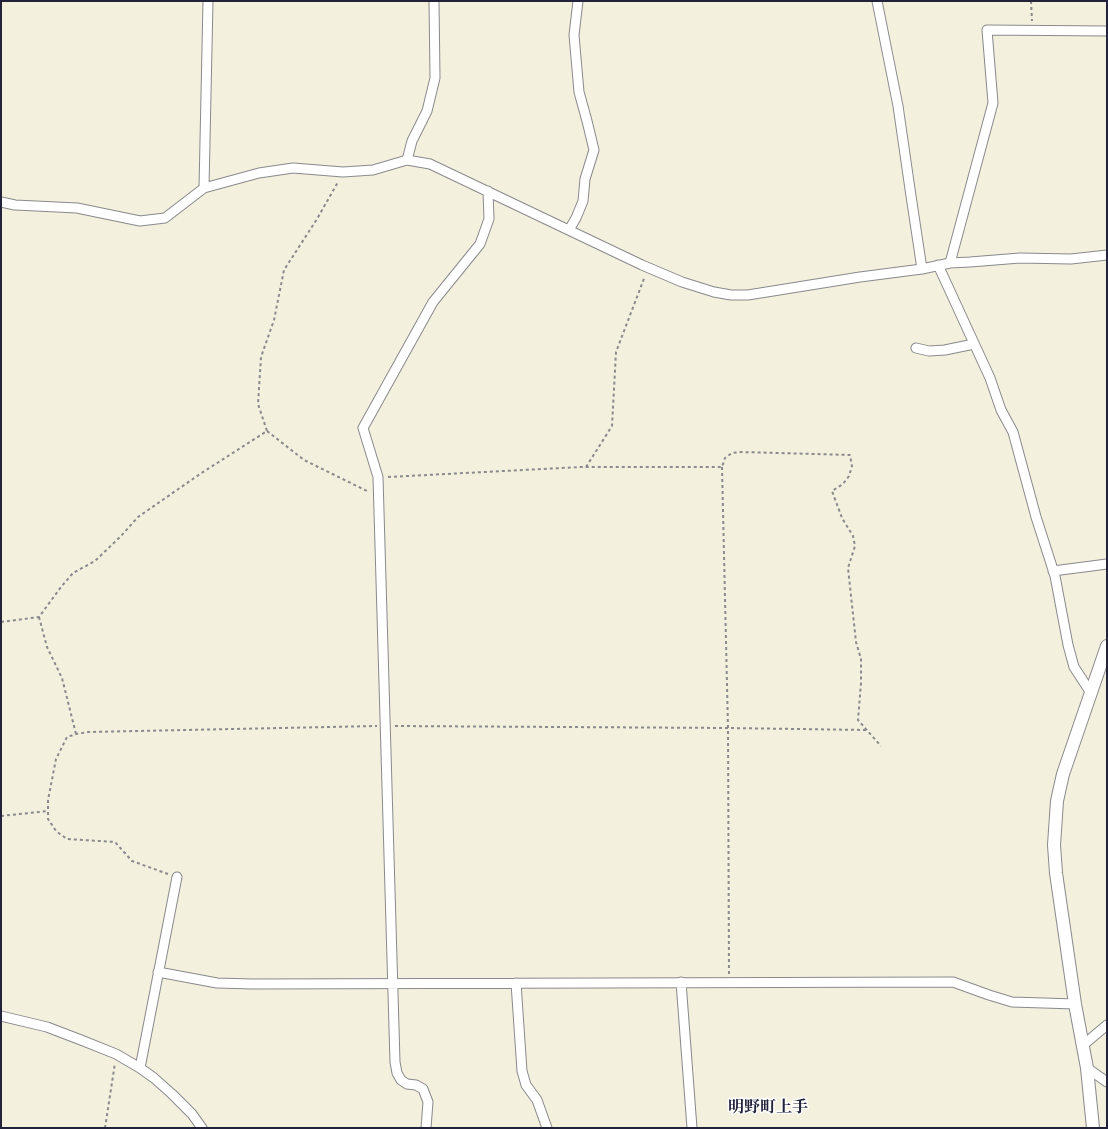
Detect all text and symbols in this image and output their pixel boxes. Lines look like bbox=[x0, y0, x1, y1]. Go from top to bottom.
district label: 明野町上手 bbox=[728, 1098, 808, 1118]

